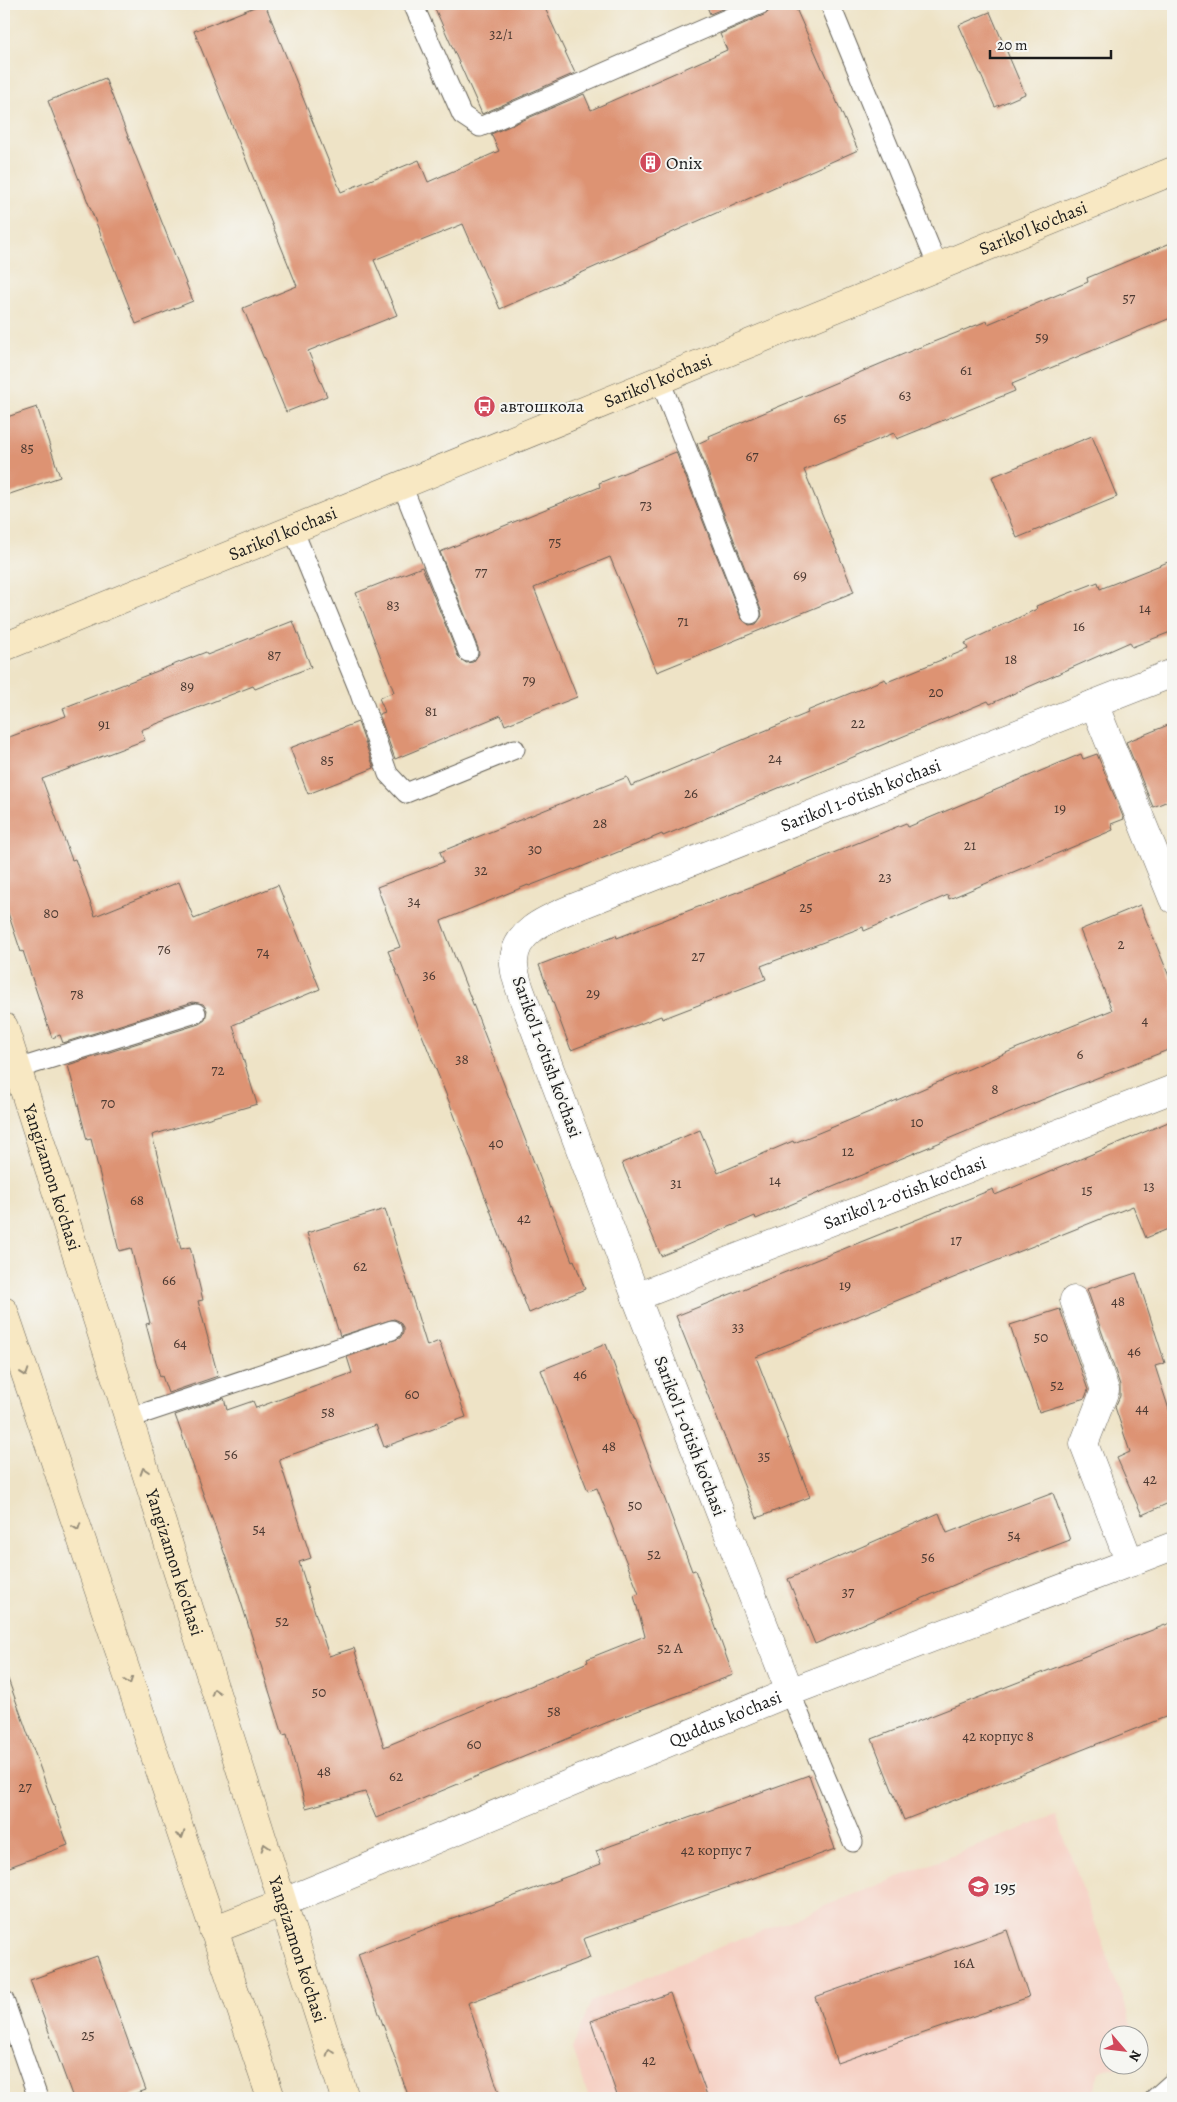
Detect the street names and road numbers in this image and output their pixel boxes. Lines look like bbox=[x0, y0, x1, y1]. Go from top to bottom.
street label: Sariko'l ko'chasi bbox=[975, 195, 1091, 261]
street label: Sariko'l ko'chasi bbox=[600, 348, 716, 414]
street label: Sariko'l ko'chasi bbox=[225, 501, 340, 566]
street label: Sariko'l 1-o'tish ko'chasi bbox=[777, 753, 944, 838]
street label: Sariko'l 1-o'tish ko'chasi bbox=[507, 973, 587, 1141]
street label: Yangizamon ko'chasi bbox=[17, 1100, 87, 1254]
street label: Sariko'l 2-o'tish ko'chasi bbox=[820, 1151, 989, 1235]
street label: Sariko'l 1-o'tish ko'chasi bbox=[648, 1352, 732, 1520]
street label: Yangizamon ko'chasi bbox=[140, 1485, 209, 1639]
street label: Quddus ko'chasi bbox=[665, 1685, 785, 1753]
street label: Yangizamon ko'chasi bbox=[263, 1872, 332, 2026]

